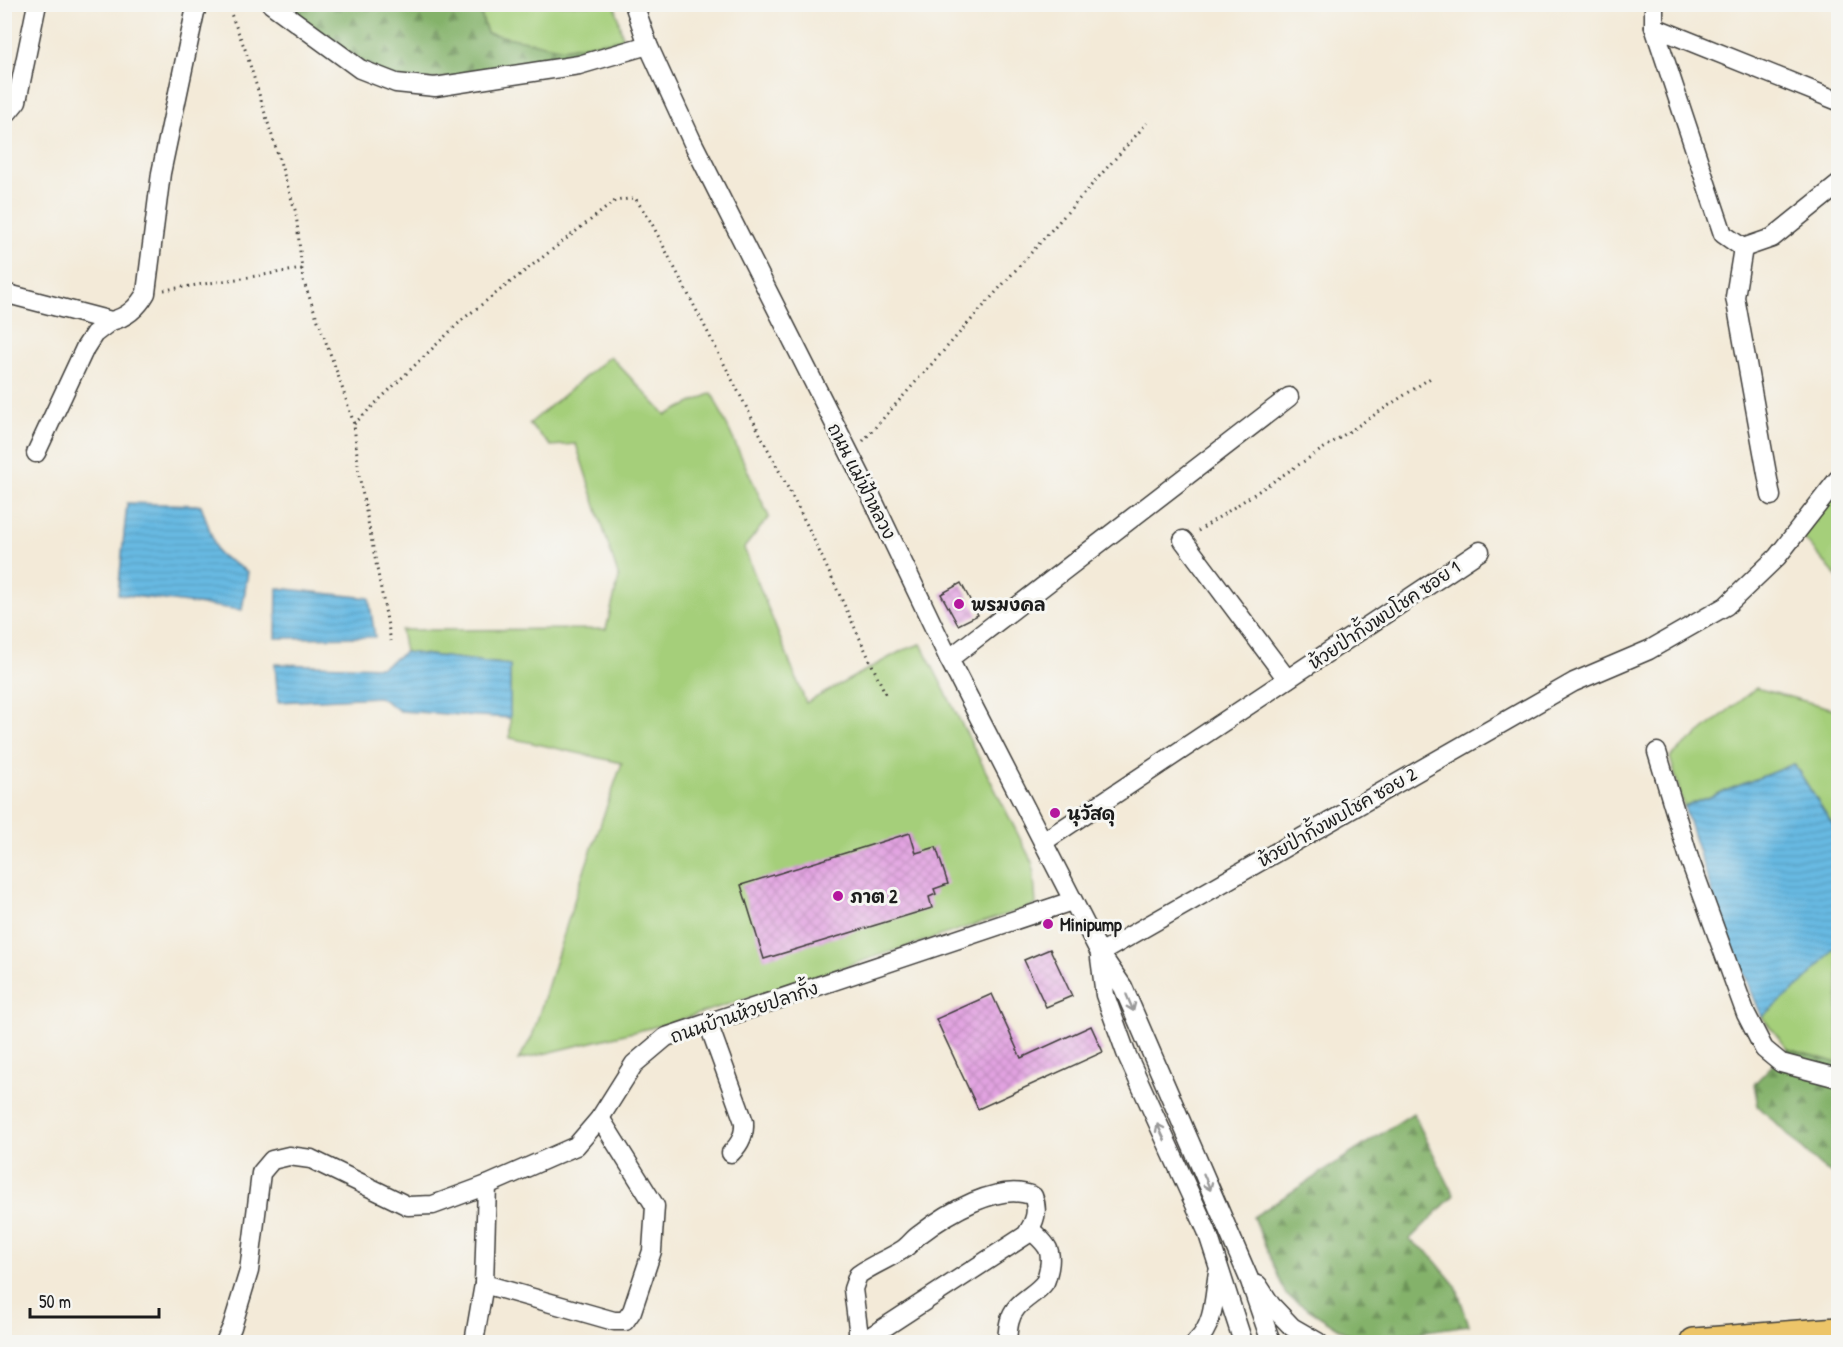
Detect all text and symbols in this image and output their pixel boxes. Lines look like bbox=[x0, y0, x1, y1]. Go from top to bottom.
street label: ถนน แม่ฟ้าหลวง bbox=[822, 419, 902, 543]
street label: ห้วยป่ากั้งพบโชค ซอย 1 bbox=[1302, 552, 1465, 675]
place label: พรมงคล bbox=[971, 592, 1045, 617]
marker: พรมงคล bbox=[952, 597, 966, 611]
street label: ห้วยป่ากั้งพบโชค ซอย 2 bbox=[1251, 758, 1422, 873]
place label: นุวัสดุ bbox=[1067, 801, 1115, 827]
marker: นุวัสดุ bbox=[1048, 806, 1062, 820]
place label: ภาต 2 bbox=[850, 884, 898, 909]
marker: ภาต 2 bbox=[831, 889, 845, 903]
place label: Minipump bbox=[1060, 912, 1122, 938]
marker: Minipump bbox=[1041, 917, 1055, 931]
street label: ถนนบ้านห้วยปลากั้ง bbox=[666, 972, 821, 1049]
one-way arrow bbox=[1125, 993, 1136, 1011]
one-way arrow bbox=[1155, 1123, 1167, 1141]
one-way arrow bbox=[1202, 1172, 1214, 1190]
scale bar bbox=[30, 1281, 159, 1319]
text: 50 m bbox=[39, 1289, 71, 1314]

